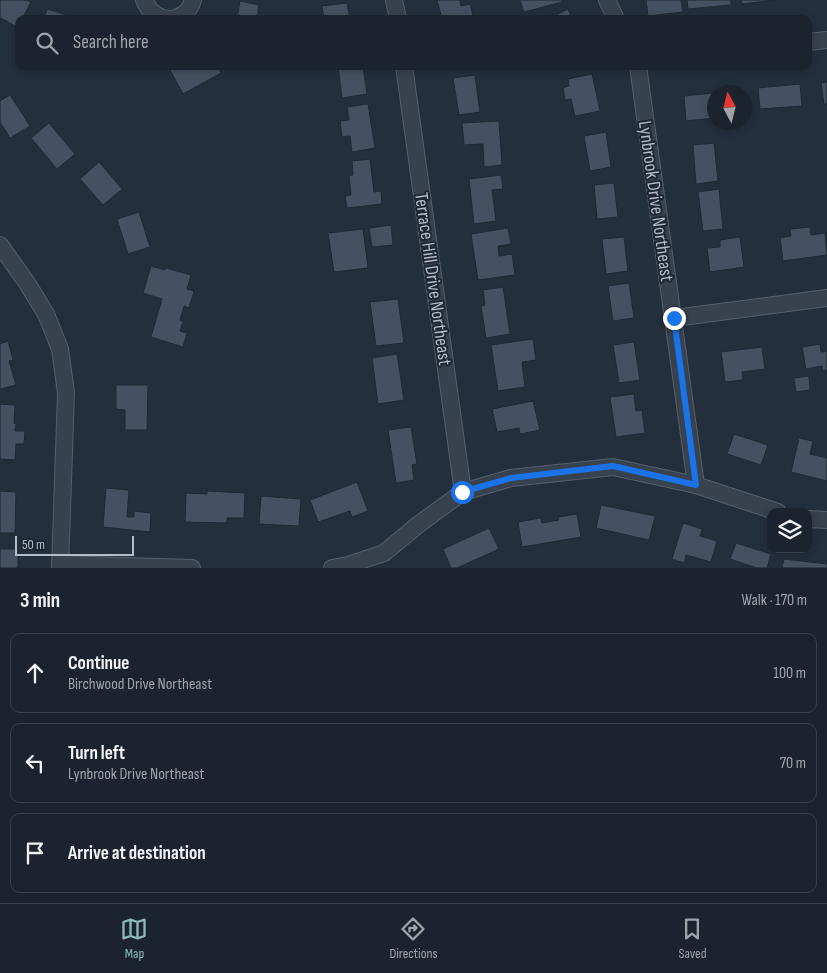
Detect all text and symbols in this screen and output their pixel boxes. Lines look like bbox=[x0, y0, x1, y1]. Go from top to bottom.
search box bbox=[15, 15, 812, 70]
icon: search bbox=[33, 29, 61, 57]
text: Search here bbox=[73, 31, 149, 54]
north arrow bbox=[707, 85, 752, 130]
street label: Lynbrook Drive Northeast bbox=[633, 119, 678, 283]
street label: Terrace Hill Drive Northeast bbox=[409, 191, 456, 367]
route end bbox=[663, 307, 686, 330]
route start bbox=[451, 481, 474, 504]
map controls bbox=[767, 508, 812, 553]
button: layers bbox=[767, 508, 812, 553]
scale bar bbox=[15, 533, 134, 556]
text: 50 m bbox=[22, 536, 45, 553]
text: 3 min bbox=[20, 588, 60, 613]
text: Walk · 170 m bbox=[742, 591, 807, 610]
text: Continue bbox=[68, 652, 129, 675]
icon: ahead bbox=[21, 659, 49, 687]
text: 100 m bbox=[773, 664, 806, 683]
text: Birchwood Drive Northeast bbox=[68, 675, 212, 694]
text: Turn left bbox=[68, 742, 125, 765]
icon: left bbox=[21, 749, 49, 777]
text: 70 m bbox=[780, 754, 806, 773]
text: Lynbrook Drive Northeast bbox=[68, 765, 205, 784]
icon: arrive bbox=[21, 839, 49, 867]
text: Arrive at destination bbox=[68, 842, 206, 865]
tab: Map bbox=[120, 915, 148, 962]
tab: Directions bbox=[389, 915, 438, 962]
tab: Saved bbox=[678, 915, 707, 962]

